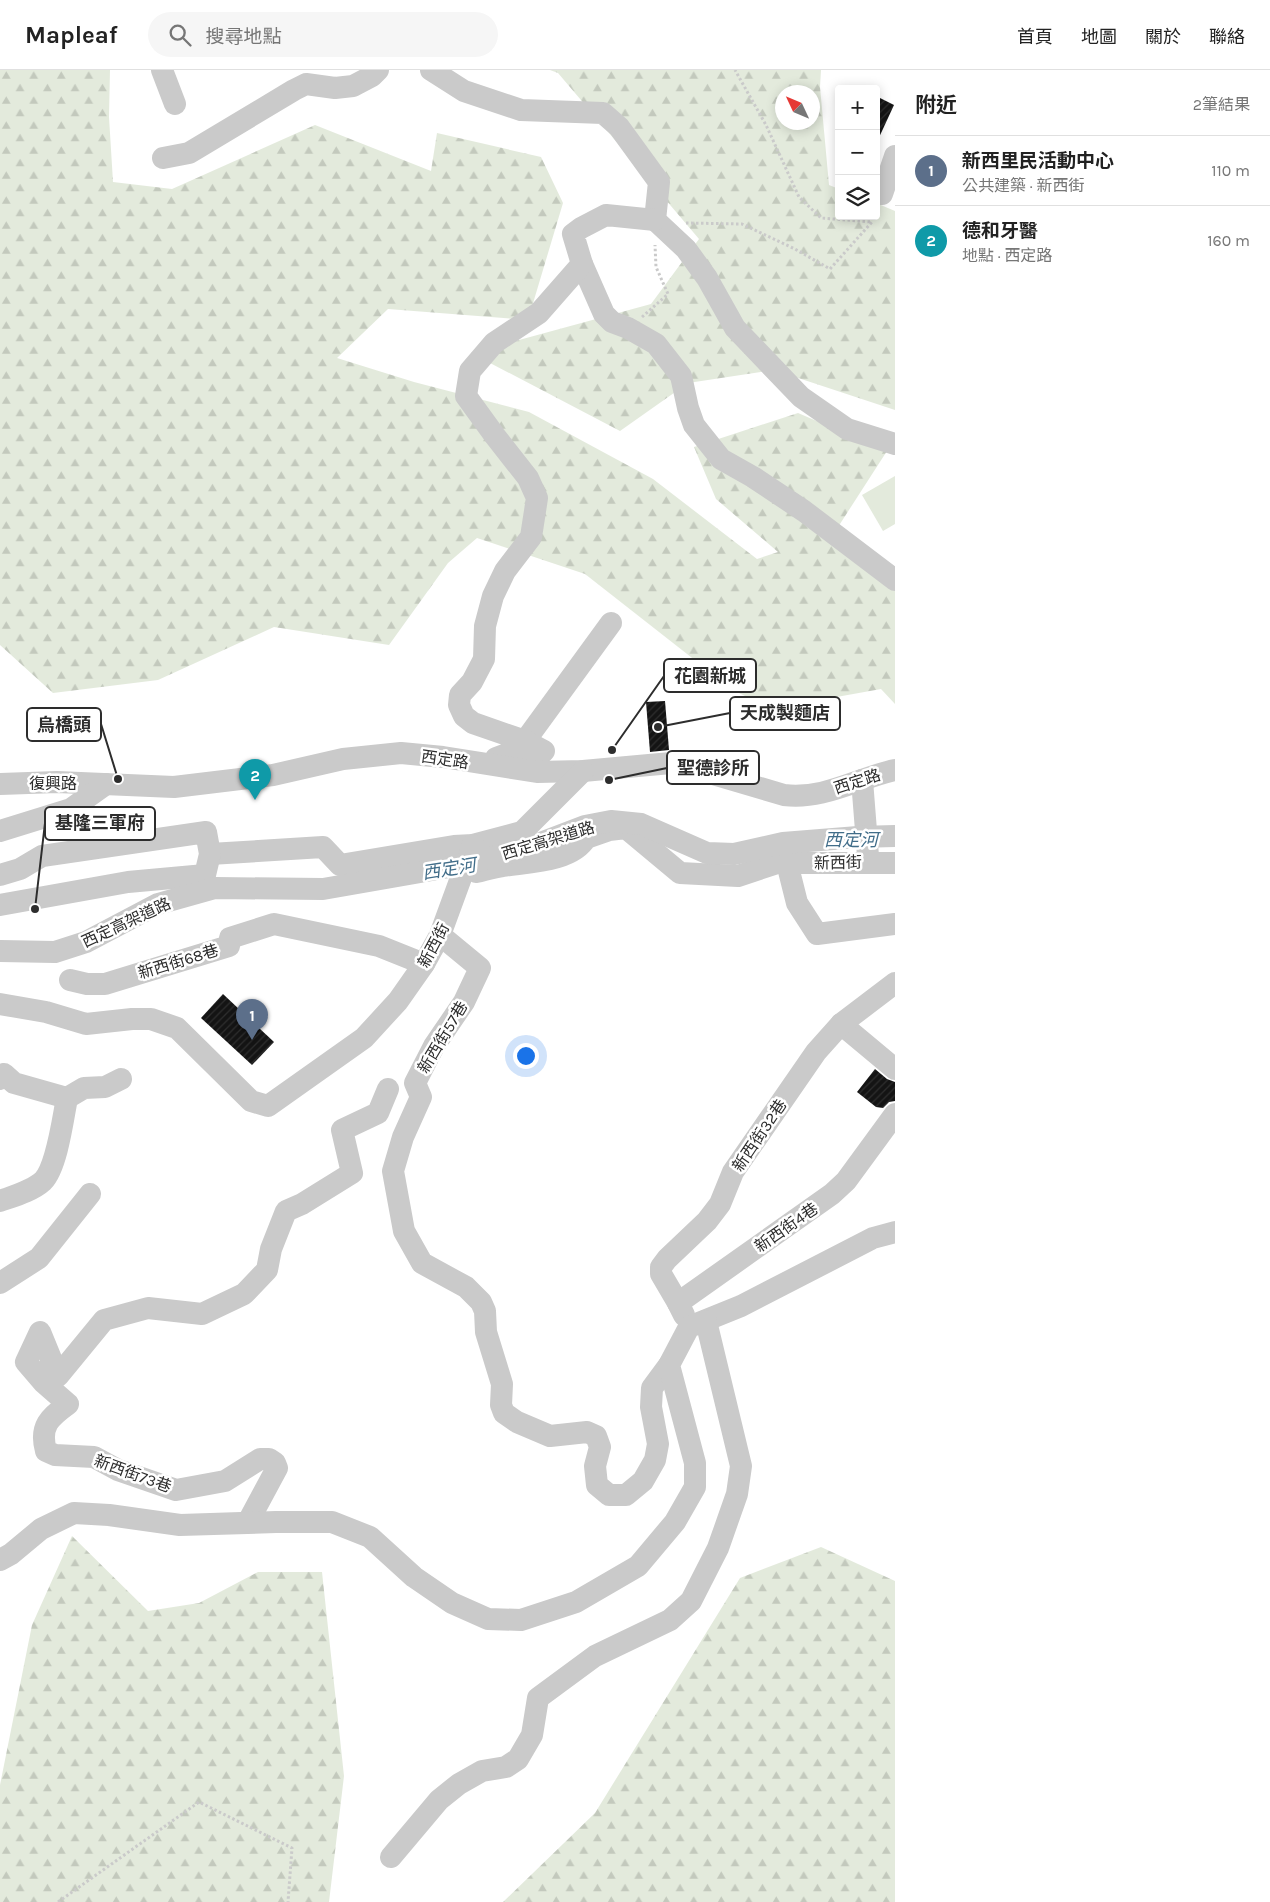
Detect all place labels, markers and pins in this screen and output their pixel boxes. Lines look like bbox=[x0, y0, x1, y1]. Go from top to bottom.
callout: 花園新城 bbox=[664, 659, 756, 692]
callout: 天成製麵店 bbox=[730, 697, 840, 730]
callout: 烏橋頭 bbox=[27, 708, 101, 741]
callout: 聖德診所 bbox=[667, 751, 759, 784]
pin: 2 bbox=[239, 759, 271, 800]
callout: 基隆三軍府 bbox=[45, 807, 155, 840]
pin: 1 bbox=[236, 999, 268, 1040]

